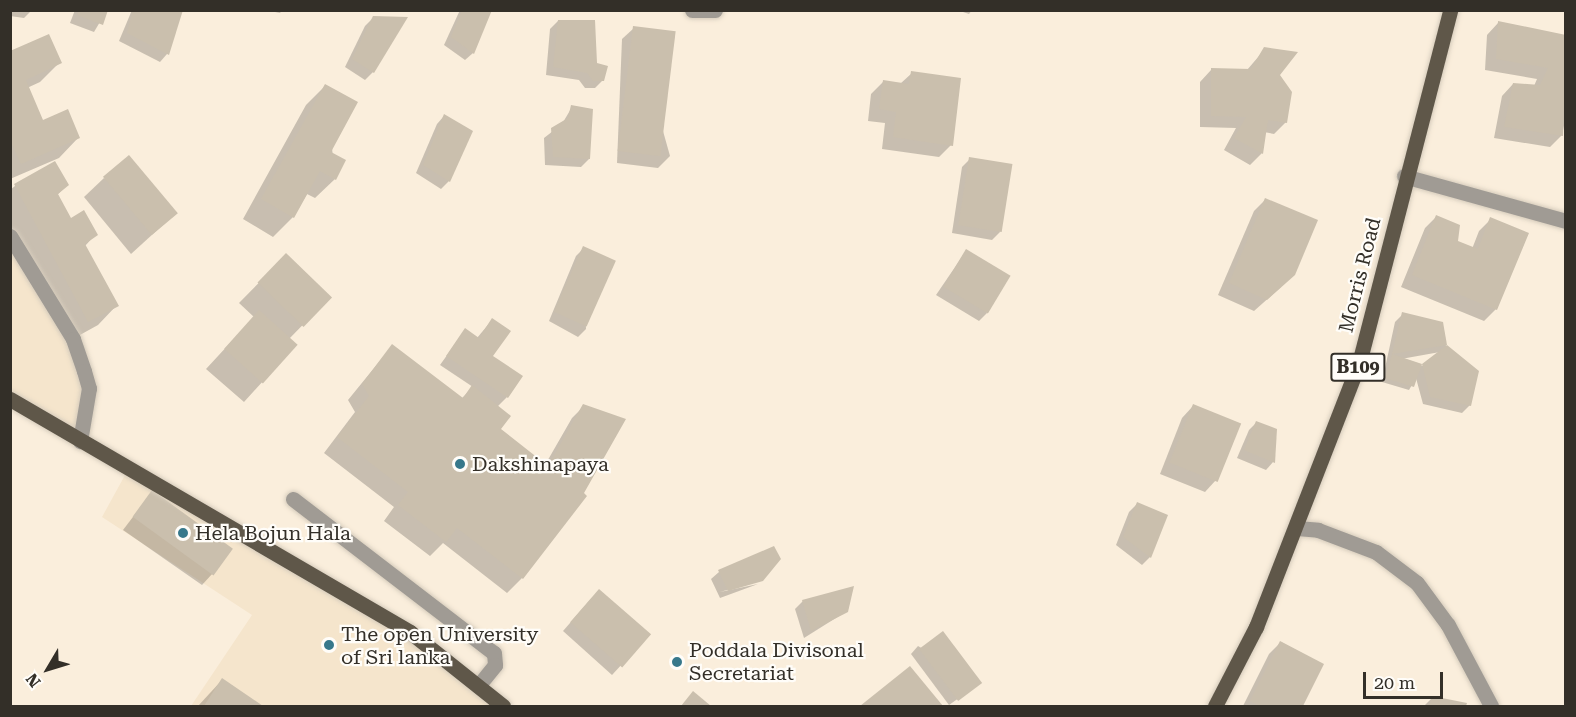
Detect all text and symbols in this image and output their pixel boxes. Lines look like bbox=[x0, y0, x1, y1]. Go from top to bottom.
street label: Morris Road bbox=[1334, 215, 1386, 335]
road number: B109 bbox=[1330, 352, 1386, 382]
place label: Dakshinapaya bbox=[472, 452, 609, 476]
marker: Dakshinapaya bbox=[453, 457, 467, 471]
place label: Hela Bojun Hala bbox=[195, 521, 351, 545]
marker: Hela Bojun Hala bbox=[176, 526, 190, 540]
place label: The open University of Sri lanka bbox=[341, 622, 538, 669]
marker: The open University of Sri lanka bbox=[322, 638, 336, 652]
place label: Poddala Divisonal Secretariat bbox=[689, 638, 864, 685]
north arrow bbox=[18, 639, 78, 699]
marker: Poddala Divisonal Secretariat bbox=[670, 655, 684, 669]
scale bar bbox=[1366, 660, 1446, 698]
text: N bbox=[22, 670, 45, 691]
text: 20 m bbox=[1374, 672, 1415, 693]

